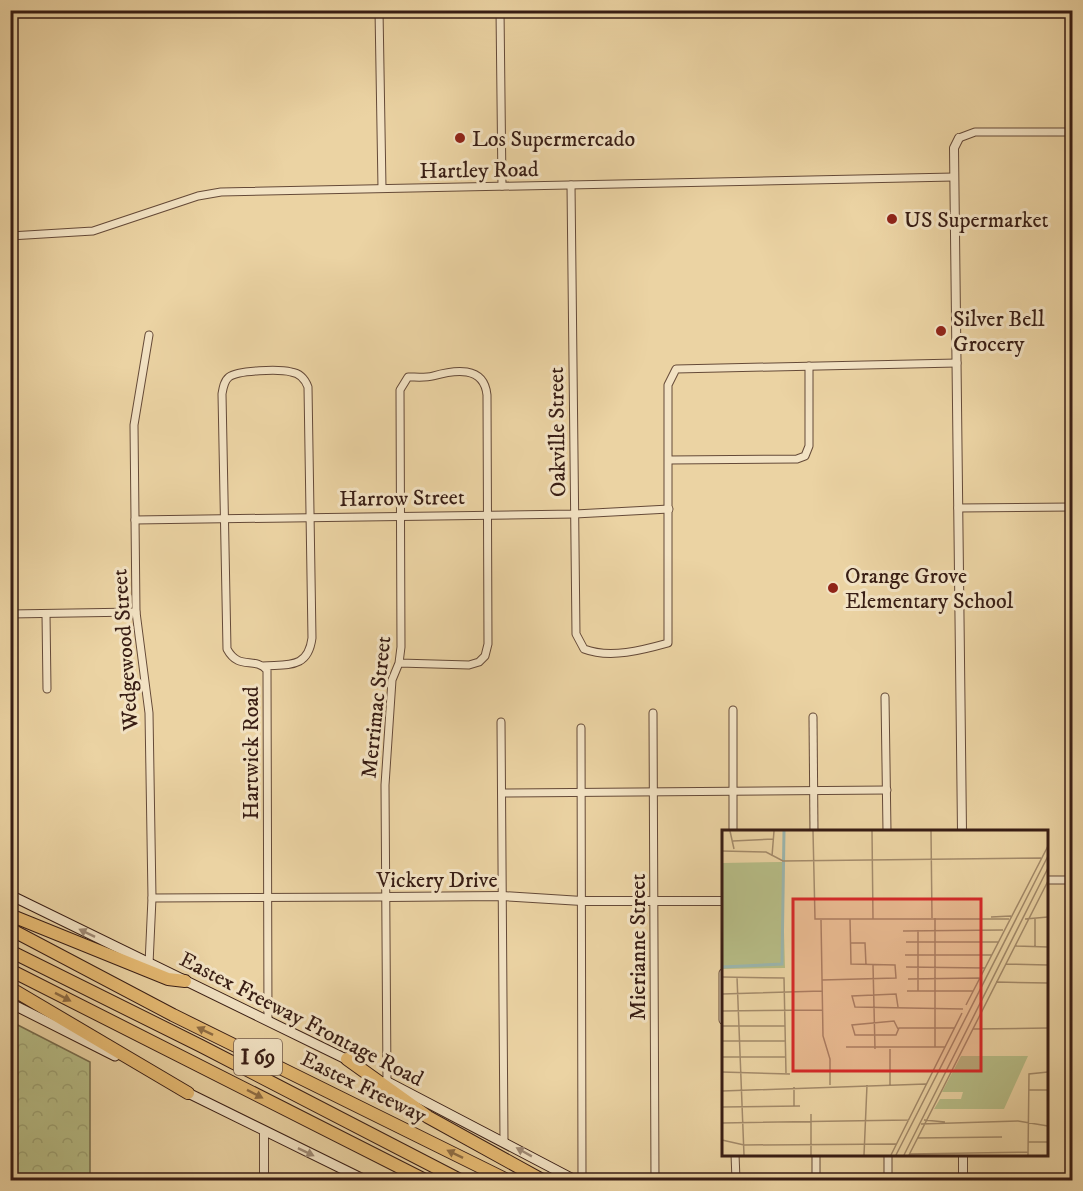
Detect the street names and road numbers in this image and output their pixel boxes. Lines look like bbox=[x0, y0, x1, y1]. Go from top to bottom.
street label: Hartley Road bbox=[419, 156, 539, 185]
street label: Oakville Street bbox=[543, 367, 572, 497]
street label: Harrow Street bbox=[339, 484, 465, 513]
street label: Wedgewood Street bbox=[106, 568, 145, 733]
street label: Merrimac Street bbox=[356, 635, 397, 780]
street label: Hartwick Road bbox=[238, 686, 265, 820]
street label: Vickery Drive bbox=[375, 867, 498, 894]
street label: Mierianne Street bbox=[625, 874, 652, 1020]
street label: Eastex Freeway Frontage Road bbox=[176, 945, 428, 1091]
road number: I 69 bbox=[234, 1039, 282, 1075]
street label: Eastex Freeway bbox=[297, 1044, 431, 1128]

